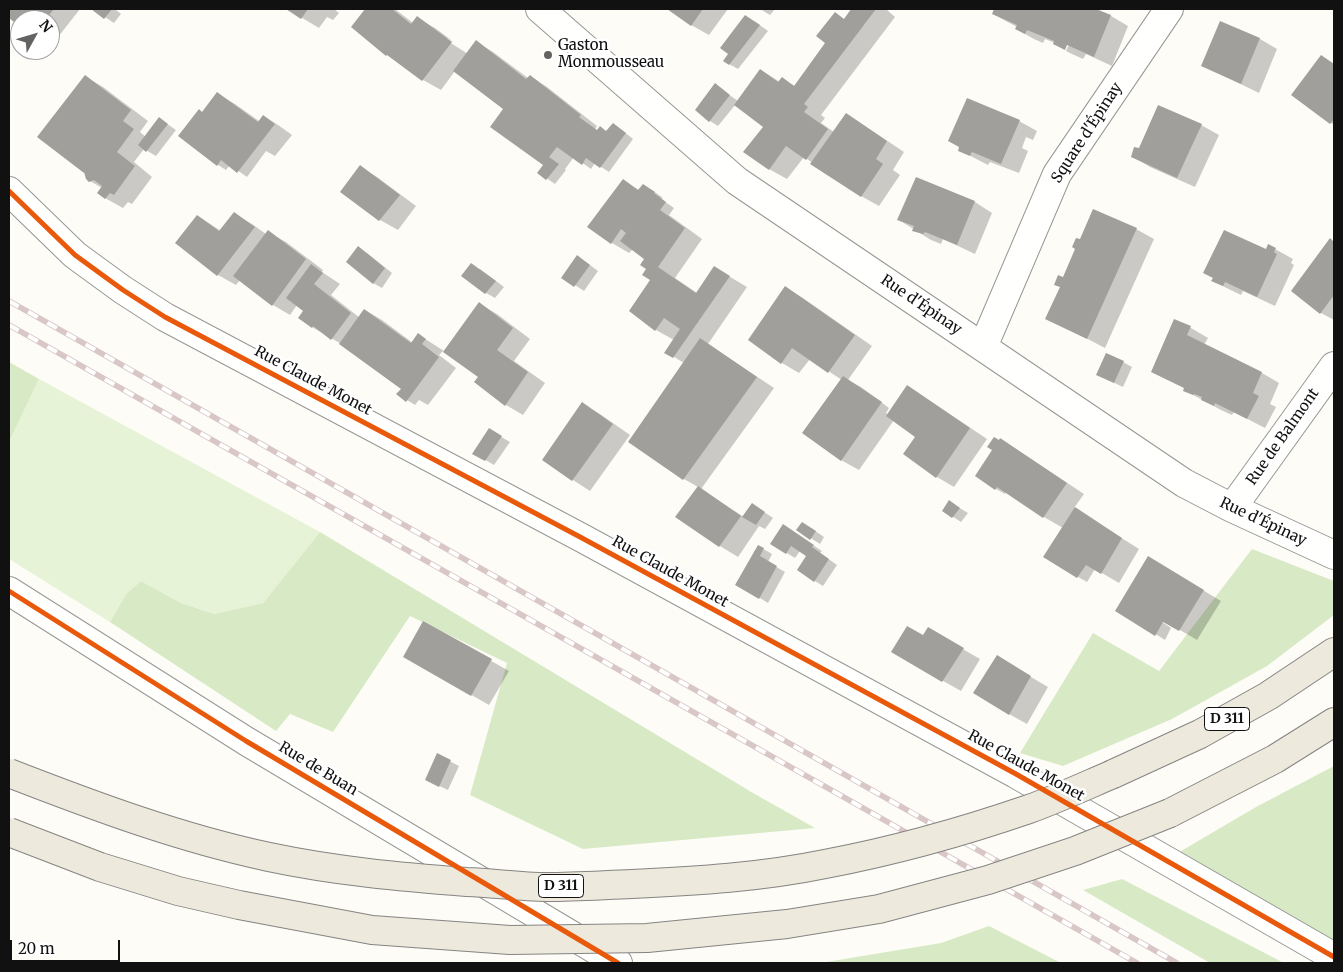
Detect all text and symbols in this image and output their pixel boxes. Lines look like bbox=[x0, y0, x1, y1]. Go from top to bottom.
north arrow bbox=[10, 10, 60, 60]
text: N bbox=[35, 16, 56, 36]
place label: Gaston Monmousseau bbox=[558, 37, 664, 72]
marker: Gaston Monmousseau bbox=[542, 49, 554, 61]
street label: Square d'Épinay bbox=[1048, 79, 1126, 187]
street label: Rue d'Épinay bbox=[877, 271, 965, 339]
street label: Rue Claude Monet bbox=[251, 342, 375, 420]
street label: Rue de Balmont bbox=[1243, 385, 1323, 489]
street label: Rue d'Épinay bbox=[1217, 494, 1309, 550]
street label: Rue Claude Monet bbox=[609, 533, 731, 611]
road number: D 311 bbox=[1204, 708, 1250, 731]
street label: Rue Claude Monet bbox=[965, 727, 1087, 805]
street label: Rue de Buan bbox=[275, 738, 361, 800]
road number: D 311 bbox=[538, 874, 584, 898]
scale bar bbox=[12, 930, 122, 962]
text: 20 m bbox=[18, 939, 55, 958]

